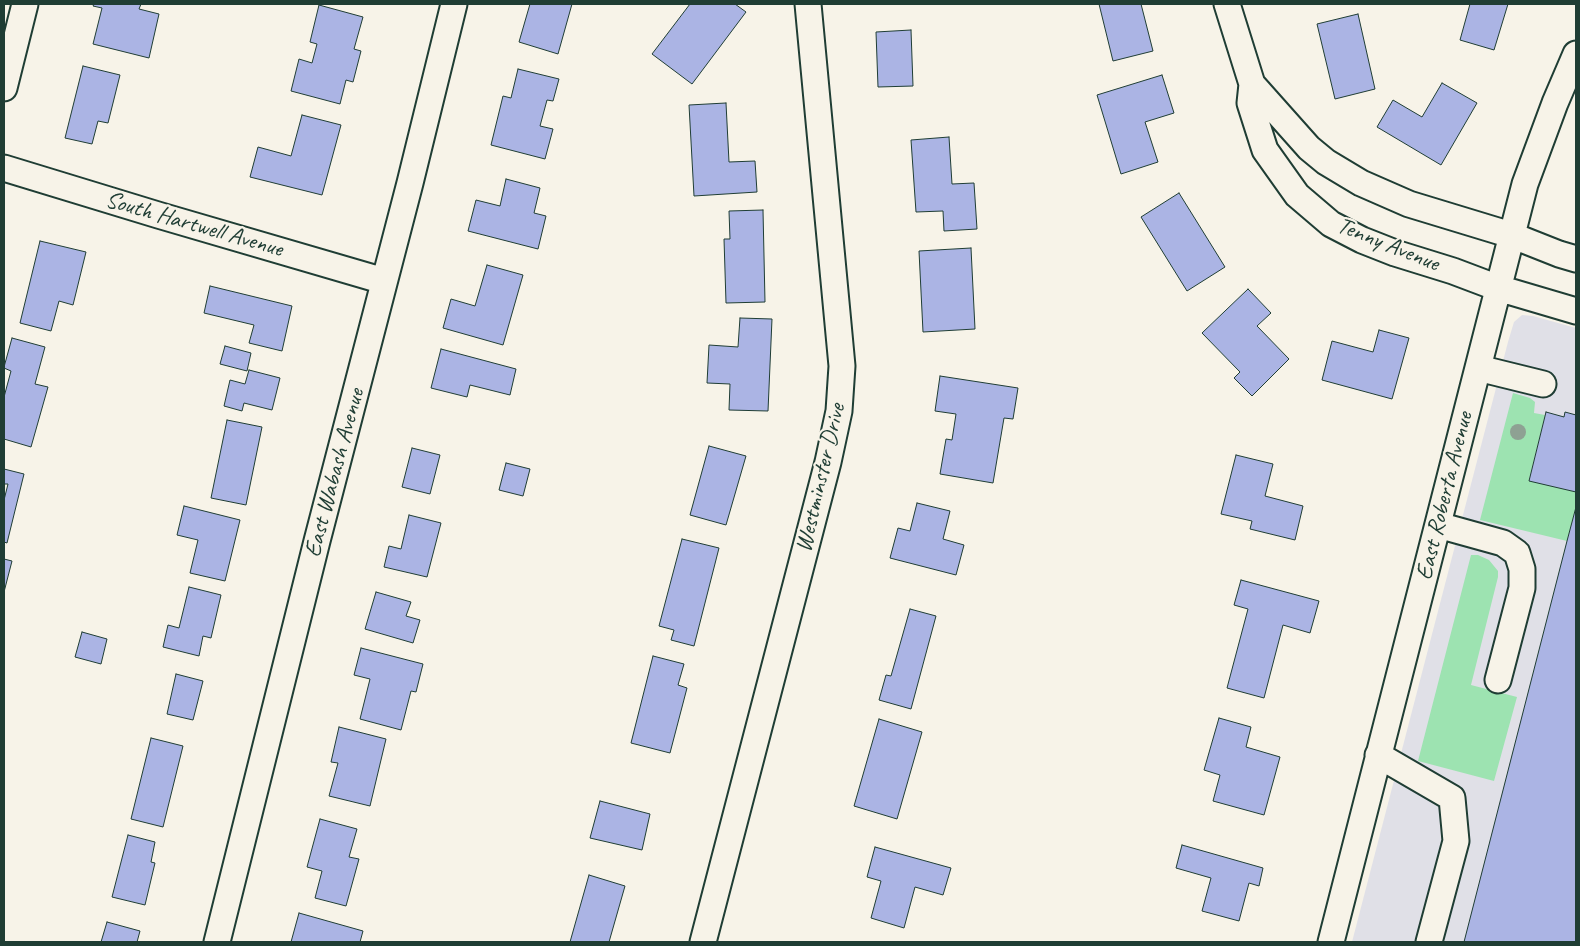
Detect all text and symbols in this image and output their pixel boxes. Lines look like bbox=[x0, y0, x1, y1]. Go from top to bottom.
street label: South Hartwell Avenue bbox=[102, 186, 286, 264]
street label: Tenny Avenue bbox=[1333, 212, 1443, 278]
street label: East Wabash Avenue bbox=[299, 386, 371, 560]
street label: Westminster Drive bbox=[790, 401, 852, 555]
street label: East Roberta Avenue bbox=[1410, 409, 1480, 583]

